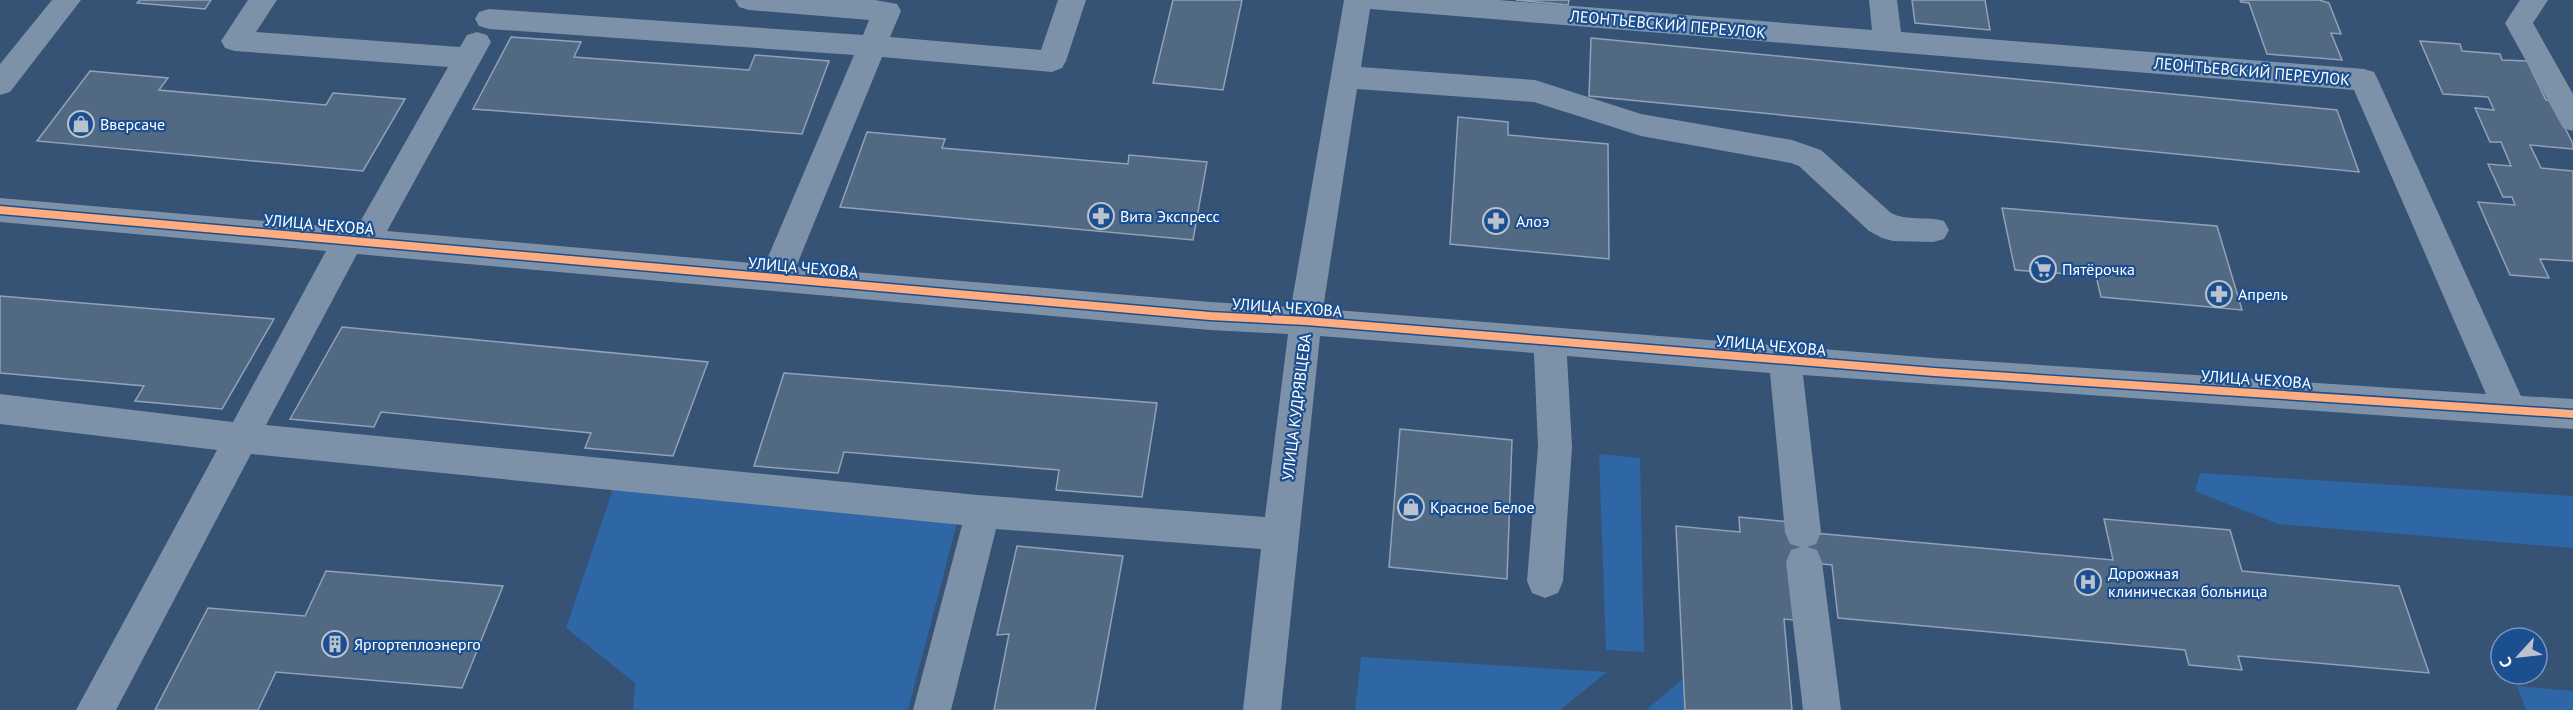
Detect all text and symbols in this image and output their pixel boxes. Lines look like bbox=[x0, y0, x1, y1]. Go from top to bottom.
street label: ЛЕОНТЬЕВСКИЙ ПЕРЕУЛОК bbox=[1568, 5, 1767, 43]
street label: ЛЕОНТЬЕВСКИЙ ПЕРЕУЛОК bbox=[2152, 52, 2351, 90]
shop icon: Вверсаче bbox=[66, 109, 96, 139]
place label: Вверсаче bbox=[100, 114, 165, 134]
pharmacy icon: Вита Экспресс bbox=[1086, 201, 1116, 231]
place label: Вита Экспресс bbox=[1120, 206, 1220, 226]
pharmacy icon: Алоэ bbox=[1481, 206, 1511, 236]
street label: УЛИЦА ЧЕХОВА bbox=[263, 209, 376, 239]
place label: Алоэ bbox=[1516, 211, 1549, 231]
street label: УЛИЦА ЧЕХОВА bbox=[747, 252, 860, 282]
supermarket icon: Пятёрочка bbox=[2028, 254, 2058, 284]
place label: Пятёрочка bbox=[2062, 259, 2135, 279]
pharmacy icon: Апрель bbox=[2204, 279, 2234, 309]
place label: Апрель bbox=[2238, 284, 2288, 304]
street label: УЛИЦА ЧЕХОВА bbox=[1231, 293, 1343, 321]
street label: УЛИЦА ЧЕХОВА bbox=[1715, 330, 1828, 360]
street label: УЛИЦА КУДРЯВЦЕВА bbox=[1277, 332, 1315, 481]
street label: УЛИЦА ЧЕХОВА bbox=[2200, 365, 2312, 393]
shop icon: Красное Белое bbox=[1396, 492, 1426, 522]
place label: Красное Белое bbox=[1430, 497, 1535, 517]
place label: Дорожная клиническая больница bbox=[2108, 563, 2267, 601]
hospital icon: Дорожная клиническая больница bbox=[2073, 567, 2103, 597]
north arrow bbox=[2489, 626, 2549, 686]
building icon: Яргортеплоэнерго bbox=[320, 629, 350, 659]
place label: Яргортеплоэнерго bbox=[354, 634, 481, 654]
text: С bbox=[2495, 654, 2517, 671]

